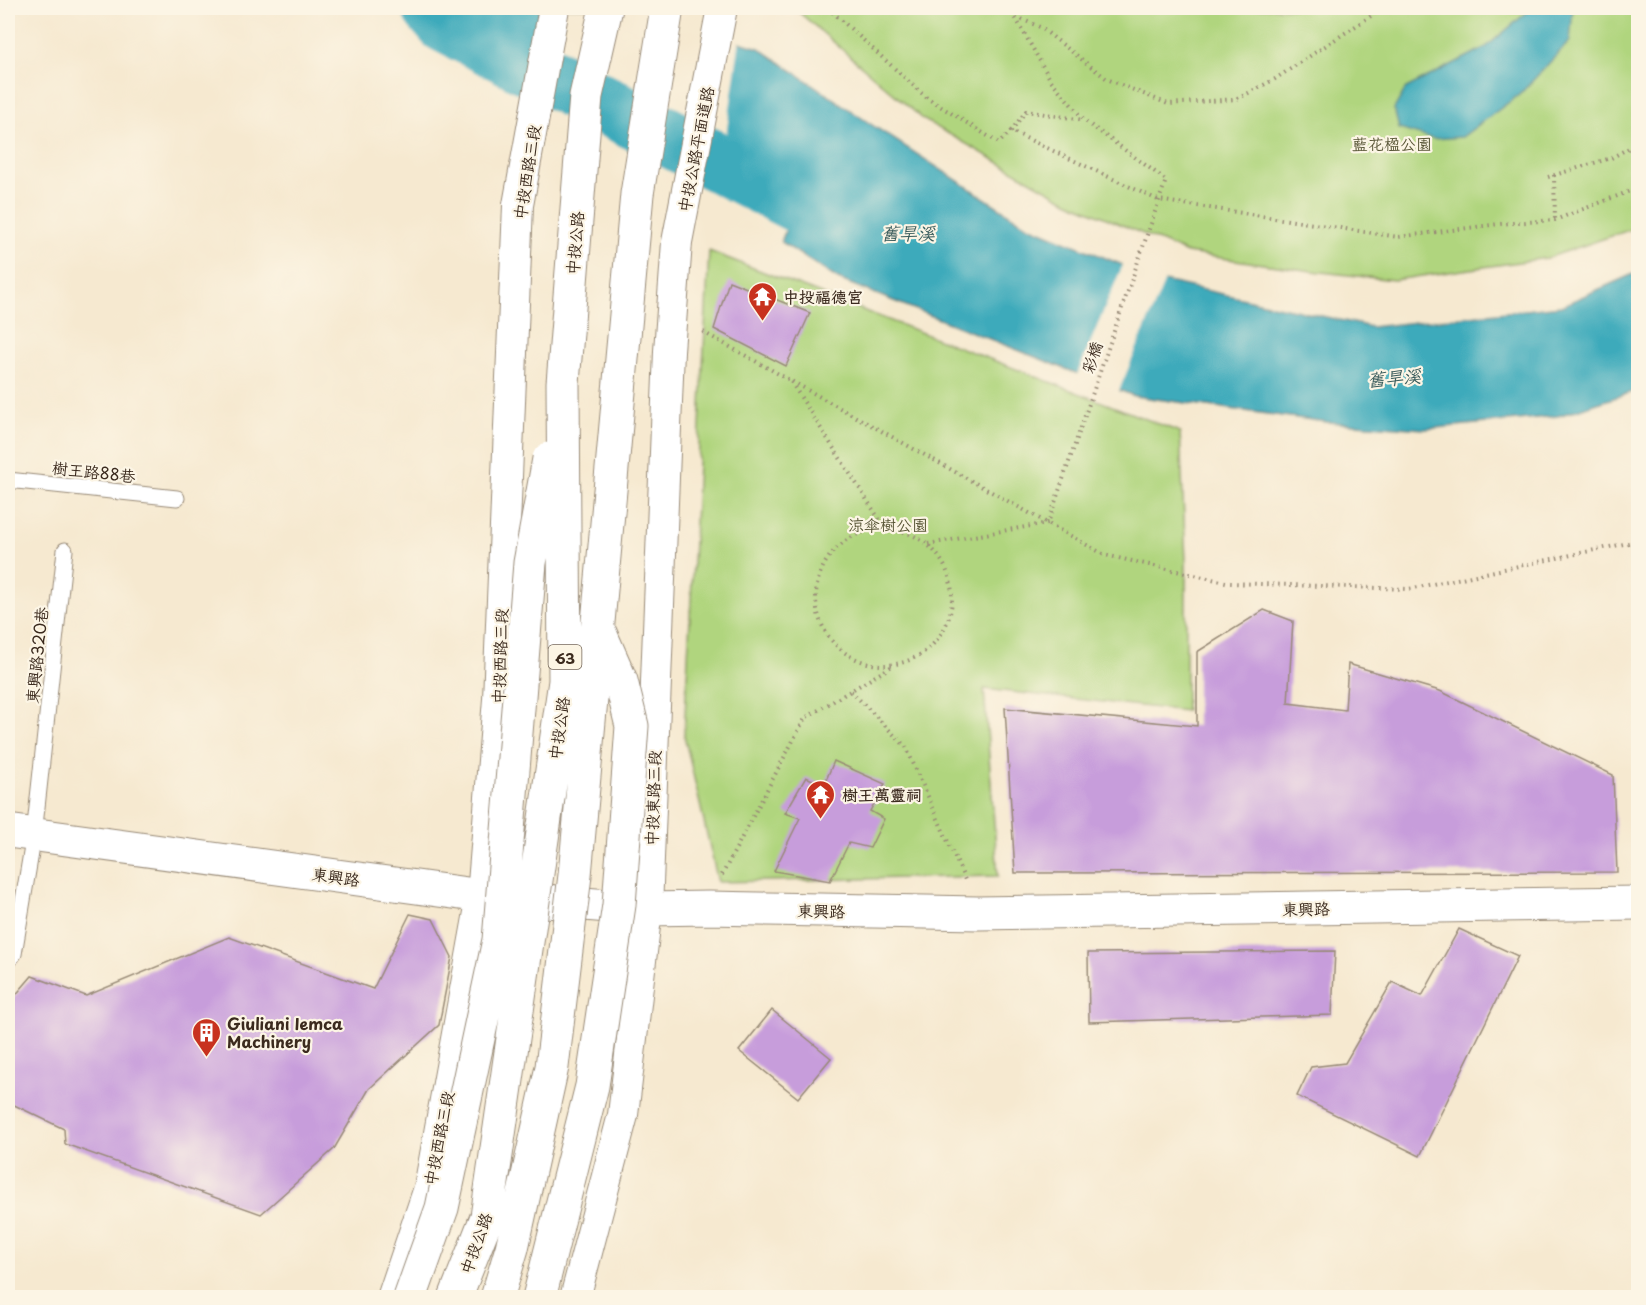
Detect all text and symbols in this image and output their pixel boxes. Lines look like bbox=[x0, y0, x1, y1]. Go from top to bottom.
street label: 中投公路平面道路 bbox=[671, 84, 719, 214]
street label: 中投西路三段 bbox=[507, 123, 545, 221]
park label: 藍花楹公園 bbox=[1352, 131, 1432, 155]
street label: 中投公路 bbox=[559, 210, 589, 276]
water label: 舊旱溪 bbox=[881, 219, 936, 246]
temple icon: 中投福德宮 bbox=[746, 280, 778, 322]
place label: 中投福德宮 bbox=[783, 284, 863, 308]
street label: 彩橋 bbox=[1074, 338, 1108, 376]
water label: 舊旱溪 bbox=[1366, 361, 1423, 393]
street label: 樹王路88巷 bbox=[51, 455, 137, 487]
park label: 涼傘樹公園 bbox=[848, 512, 928, 536]
street label: 東興路320巷 bbox=[19, 605, 53, 705]
street label: 中投西路三段 bbox=[485, 608, 513, 704]
road number: 63 bbox=[548, 645, 582, 669]
street label: 中投公路 bbox=[542, 695, 574, 761]
street label: 中投東路三段 bbox=[638, 750, 666, 846]
temple icon: 樹王萬靈祠 bbox=[805, 778, 837, 820]
place label: 樹王萬靈祠 bbox=[842, 782, 922, 806]
street label: 東興路 bbox=[311, 861, 361, 891]
street label: 東興路 bbox=[1282, 896, 1330, 920]
street label: 東興路 bbox=[797, 898, 845, 922]
place label: Giuliani Iemca Machinery bbox=[227, 1011, 343, 1053]
building icon: Giuliani Iemca Machinery bbox=[190, 1016, 222, 1058]
street label: 中投西路三段 bbox=[417, 1089, 459, 1187]
street label: 中投公路 bbox=[453, 1209, 497, 1277]

